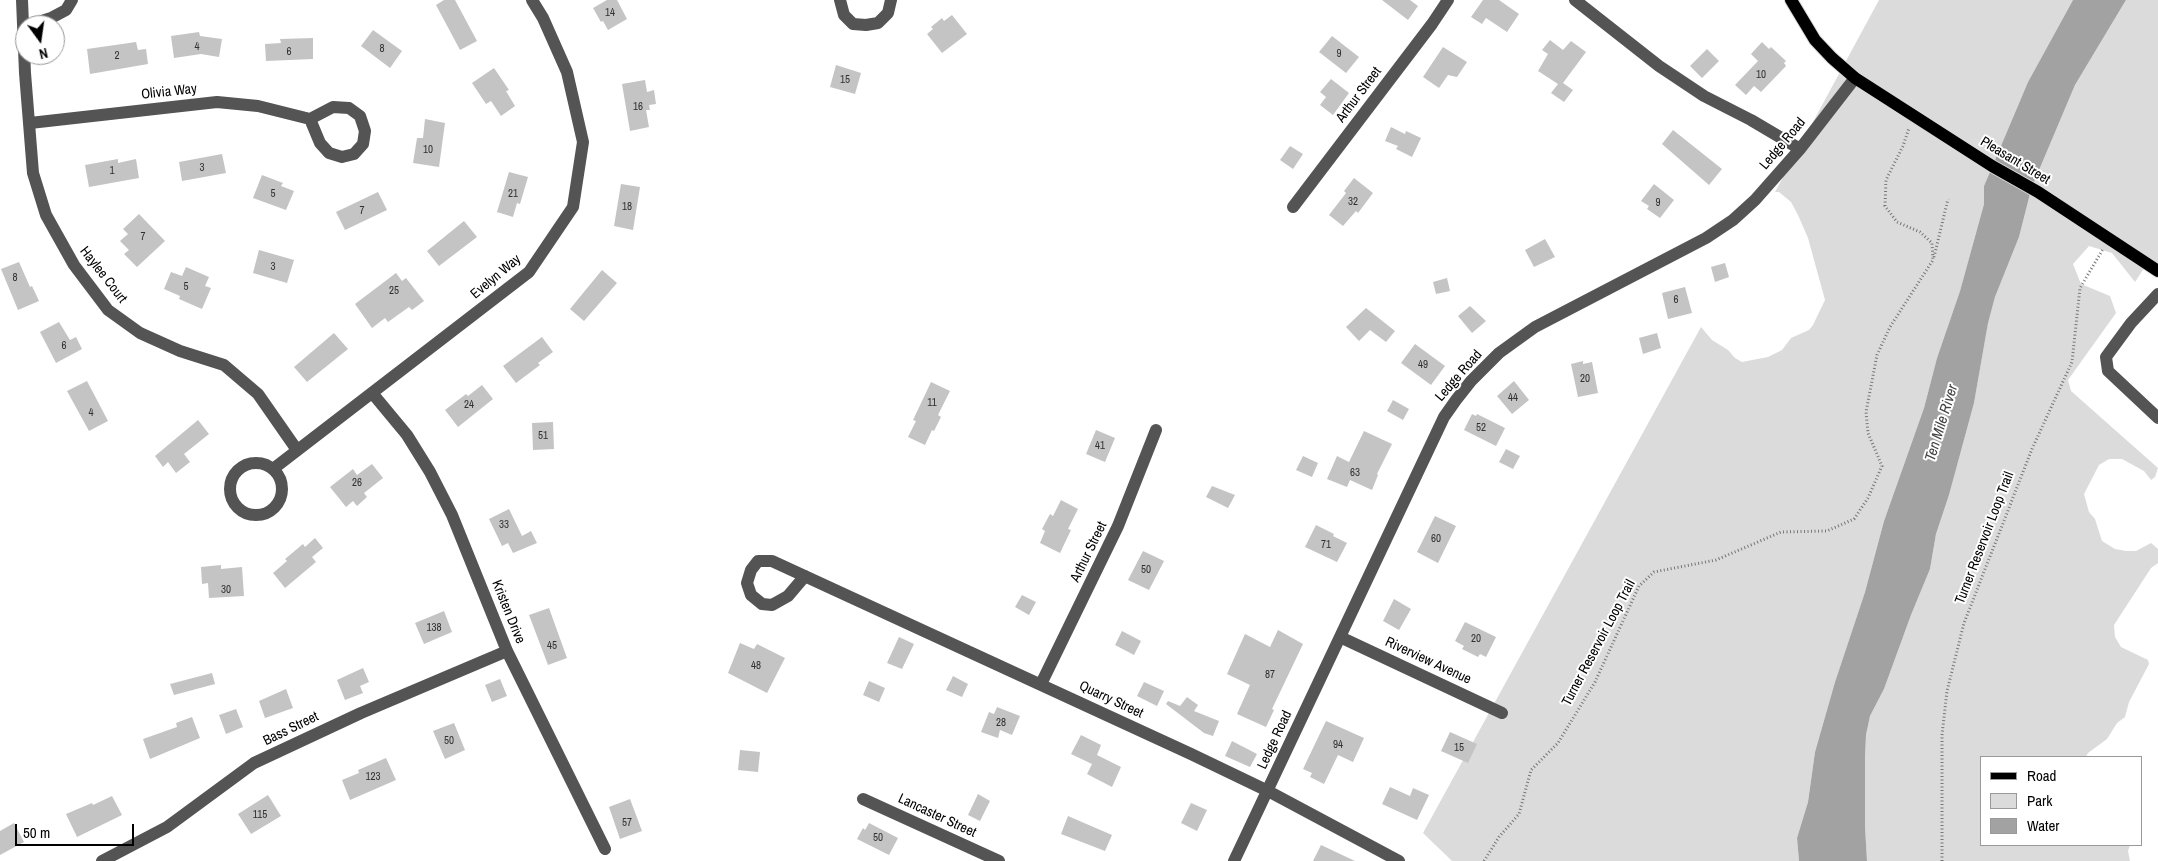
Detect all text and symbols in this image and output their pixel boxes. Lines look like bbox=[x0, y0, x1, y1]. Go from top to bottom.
house number: 14 bbox=[605, 6, 615, 20]
north arrow bbox=[15, 15, 65, 65]
house number: 4 bbox=[194, 40, 200, 54]
house number: 8 bbox=[379, 42, 385, 56]
text: N bbox=[37, 44, 50, 63]
house number: 6 bbox=[286, 45, 292, 59]
house number: 9 bbox=[1336, 47, 1342, 61]
house number: 2 bbox=[114, 49, 120, 63]
street label: Arthur Street bbox=[1333, 64, 1385, 126]
house number: 10 bbox=[1756, 68, 1766, 82]
house number: 15 bbox=[840, 73, 850, 87]
street label: Olivia Way bbox=[140, 81, 198, 103]
house number: 16 bbox=[633, 100, 643, 114]
street label: Ledge Road bbox=[1756, 115, 1810, 173]
street label: Pleasant Street bbox=[1977, 134, 2053, 188]
house number: 10 bbox=[423, 143, 433, 157]
house number: 3 bbox=[199, 161, 205, 175]
house number: 1 bbox=[109, 164, 115, 178]
house number: 5 bbox=[270, 187, 276, 201]
house number: 21 bbox=[508, 187, 518, 201]
house number: 32 bbox=[1348, 195, 1358, 209]
house number: 9 bbox=[1655, 196, 1661, 210]
house number: 18 bbox=[622, 200, 632, 214]
house number: 7 bbox=[359, 204, 365, 218]
house number: 7 bbox=[140, 230, 146, 244]
street label: Haylee Court bbox=[76, 243, 130, 307]
street label: Evelyn Way bbox=[468, 251, 524, 303]
house number: 3 bbox=[270, 260, 276, 274]
house number: 8 bbox=[12, 271, 18, 285]
house number: 5 bbox=[183, 280, 189, 294]
house number: 25 bbox=[389, 284, 399, 298]
house number: 6 bbox=[1673, 293, 1679, 307]
house number: 6 bbox=[61, 339, 67, 353]
street label: Ledge Road bbox=[1432, 347, 1486, 405]
house number: 49 bbox=[1418, 358, 1428, 372]
house number: 20 bbox=[1580, 372, 1590, 386]
water label: Ten Mile River bbox=[1922, 383, 1962, 463]
house number: 44 bbox=[1508, 391, 1518, 405]
house number: 11 bbox=[927, 396, 937, 410]
house number: 24 bbox=[464, 398, 474, 412]
house number: 4 bbox=[88, 406, 94, 420]
house number: 52 bbox=[1476, 421, 1486, 435]
house number: 51 bbox=[538, 429, 548, 443]
house number: 41 bbox=[1095, 439, 1105, 453]
house number: 63 bbox=[1350, 466, 1360, 480]
street label: Turner Reservoir Loop Trail bbox=[1952, 470, 2018, 606]
house number: 26 bbox=[352, 476, 362, 490]
house number: 33 bbox=[499, 518, 509, 532]
street label: Arthur Street bbox=[1067, 519, 1111, 585]
house number: 60 bbox=[1431, 532, 1441, 546]
house number: 71 bbox=[1321, 538, 1331, 552]
house number: 50 bbox=[1141, 563, 1151, 577]
street label: Turner Reservoir Loop Trail bbox=[1559, 577, 1639, 709]
street label: Kristen Drive bbox=[488, 578, 528, 646]
house number: 30 bbox=[221, 583, 231, 597]
house number: 138 bbox=[426, 621, 442, 635]
house number: 20 bbox=[1471, 632, 1481, 646]
street label: Riverview Avenue bbox=[1382, 634, 1474, 688]
house number: 45 bbox=[547, 639, 557, 653]
house number: 48 bbox=[751, 659, 761, 673]
house number: 87 bbox=[1265, 668, 1275, 682]
street label: Quarry Street bbox=[1076, 678, 1146, 722]
street label: Bass Street bbox=[261, 708, 321, 750]
street label: Ledge Road bbox=[1254, 708, 1296, 772]
house number: 28 bbox=[996, 716, 1006, 730]
house number: 50 bbox=[444, 734, 454, 748]
house number: 94 bbox=[1333, 738, 1343, 752]
house number: 15 bbox=[1454, 741, 1464, 755]
legend bbox=[1980, 756, 2143, 846]
text: Road bbox=[2027, 765, 2056, 786]
house number: 123 bbox=[365, 770, 381, 784]
text: Park bbox=[2027, 790, 2052, 811]
street label: Lancaster Street bbox=[895, 791, 979, 841]
house number: 115 bbox=[253, 808, 267, 822]
scale bar bbox=[18, 814, 136, 846]
text: Water bbox=[2027, 815, 2059, 836]
house number: 57 bbox=[622, 816, 632, 830]
text: 50 m bbox=[23, 822, 50, 843]
house number: 50 bbox=[873, 831, 883, 845]

